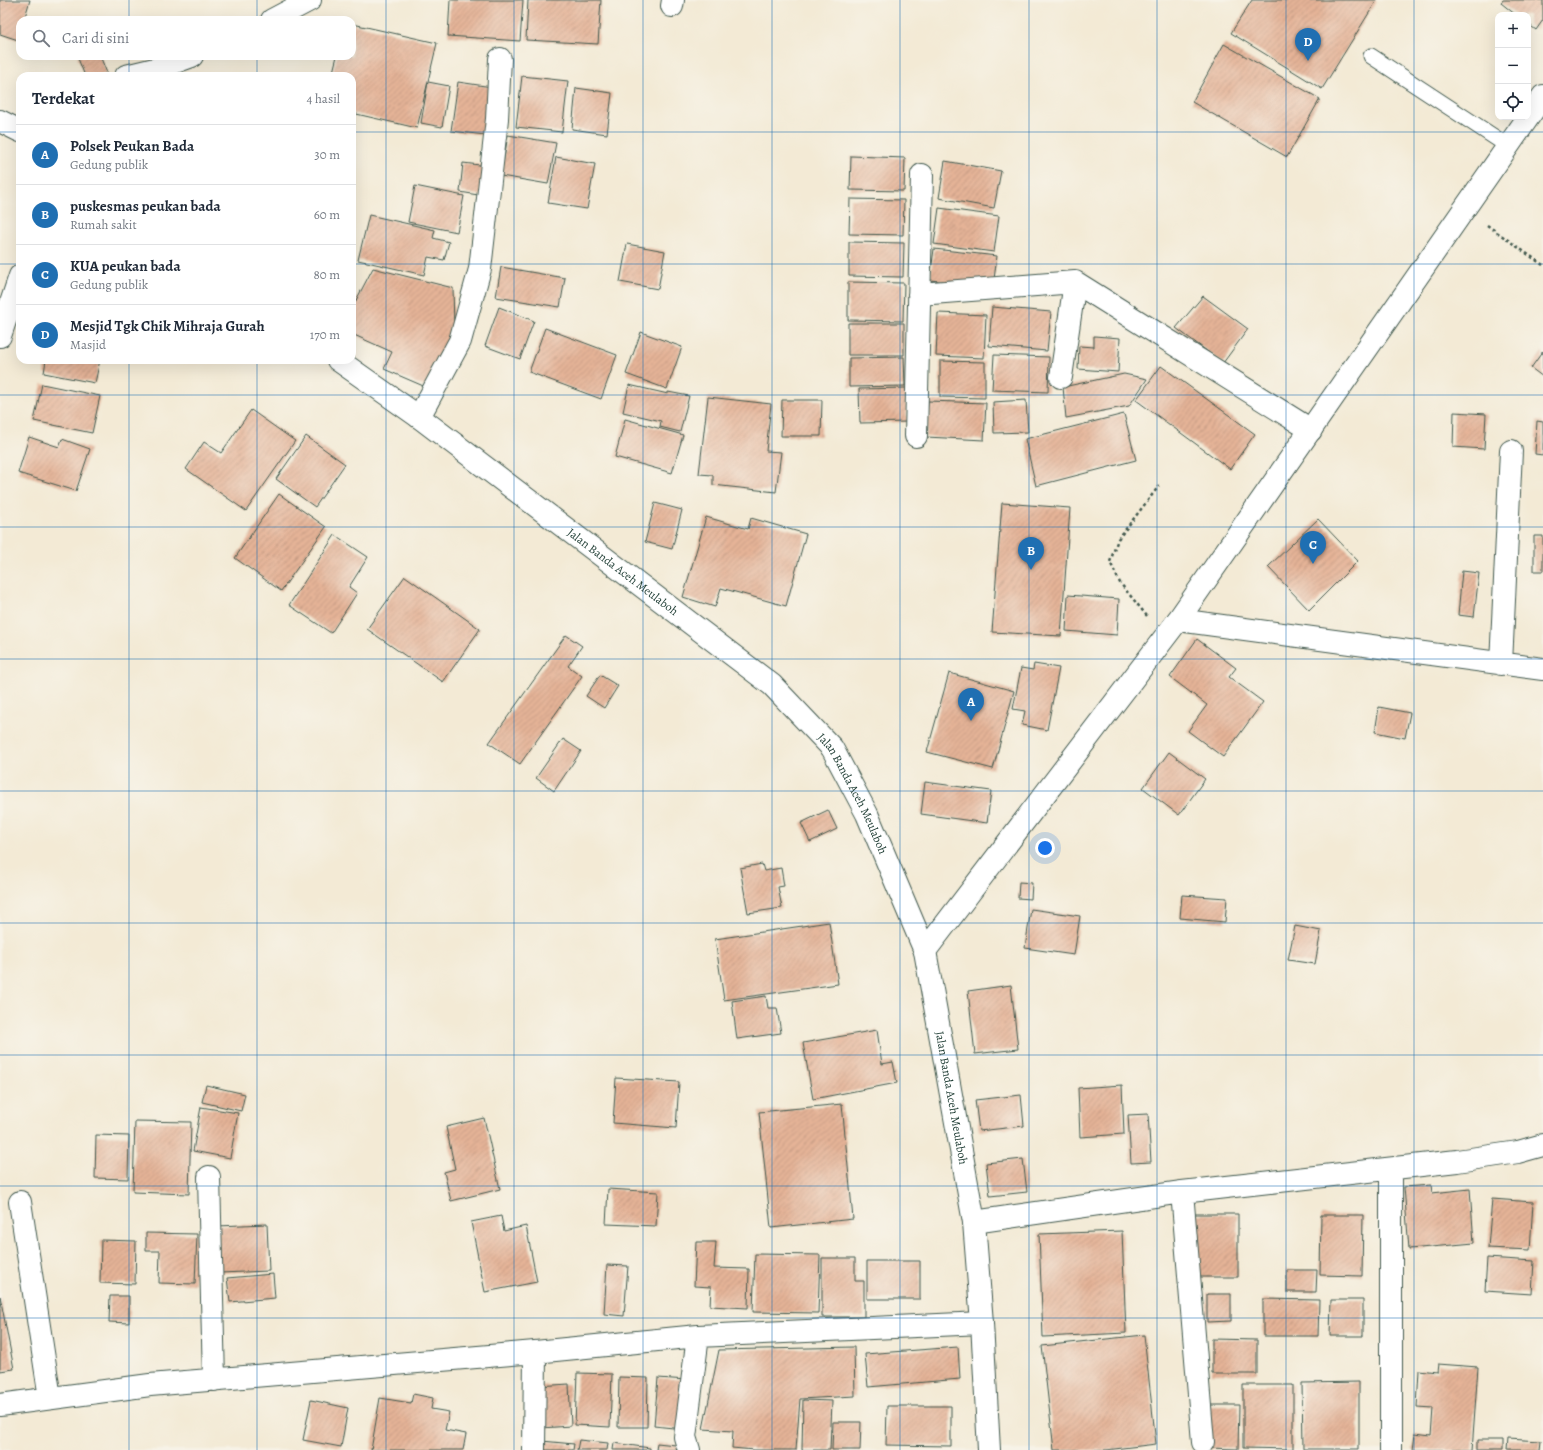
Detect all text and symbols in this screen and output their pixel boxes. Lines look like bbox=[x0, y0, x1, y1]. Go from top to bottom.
map controls bbox=[1495, 12, 1531, 120]
button: + bbox=[1495, 12, 1531, 48]
search box bbox=[16, 16, 356, 60]
icon: search bbox=[30, 27, 52, 49]
text: Cari di sini bbox=[62, 28, 129, 48]
pin: D bbox=[1295, 28, 1321, 61]
button: − bbox=[1495, 48, 1531, 84]
button: locate bbox=[1495, 84, 1531, 120]
text: Terdekat bbox=[32, 87, 95, 110]
text: 4 hasil bbox=[306, 90, 340, 107]
text: Polsek Peukan Bada bbox=[70, 136, 194, 156]
text: A bbox=[41, 146, 49, 163]
text: 30 m bbox=[314, 146, 340, 163]
text: Gedung publik bbox=[70, 156, 148, 173]
text: puskesmas peukan bada bbox=[70, 196, 221, 216]
text: B bbox=[41, 206, 49, 223]
text: 60 m bbox=[314, 206, 340, 223]
text: Rumah sakit bbox=[70, 216, 137, 233]
text: KUA peukan bada bbox=[70, 256, 181, 276]
text: C bbox=[41, 266, 49, 283]
text: 80 m bbox=[313, 266, 340, 283]
text: Gedung publik bbox=[70, 276, 148, 293]
text: Mesjid Tgk Chik Mihraja Gurah bbox=[70, 316, 265, 336]
text: D bbox=[40, 326, 50, 343]
text: 170 m bbox=[310, 326, 340, 343]
text: Masjid bbox=[70, 336, 106, 353]
street label: Jalan Banda Aceh Meulaboh bbox=[564, 524, 682, 619]
pin: C bbox=[1300, 531, 1326, 564]
pin: B bbox=[1018, 537, 1044, 570]
pin: A bbox=[958, 688, 984, 721]
street label: Jalan Banda Aceh Meulaboh bbox=[814, 730, 891, 857]
your location bbox=[1035, 838, 1055, 858]
street label: Jalan Banda Aceh Meulaboh bbox=[932, 1030, 972, 1166]

